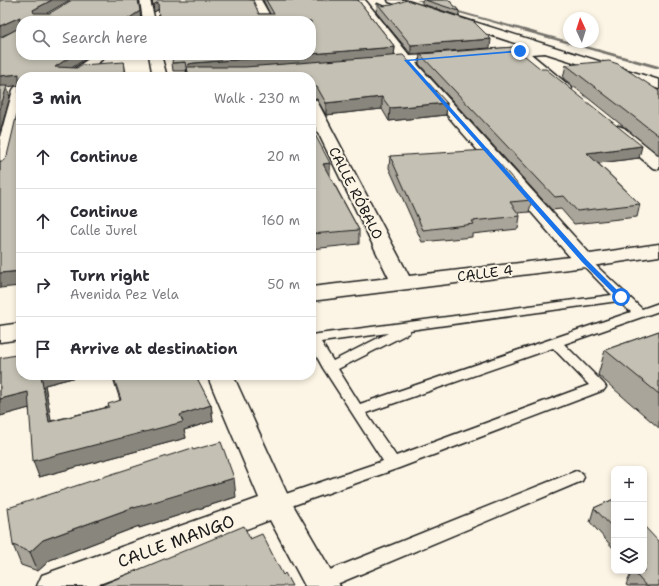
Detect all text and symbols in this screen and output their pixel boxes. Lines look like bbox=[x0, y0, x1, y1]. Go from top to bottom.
north arrow bbox=[563, 12, 599, 48]
search box bbox=[16, 16, 316, 60]
icon: search bbox=[30, 27, 52, 49]
text: Search here bbox=[62, 28, 148, 48]
route end bbox=[511, 42, 529, 60]
text: 3 min bbox=[32, 87, 82, 109]
text: Walk · 230 m bbox=[214, 90, 300, 107]
street label: CALLE RÓBALO bbox=[325, 144, 387, 242]
icon: ahead bbox=[32, 146, 54, 168]
text: Continue bbox=[70, 147, 138, 167]
text: 20 m bbox=[267, 148, 300, 165]
text: Continue bbox=[70, 202, 138, 222]
icon: ahead bbox=[32, 210, 54, 232]
text: 160 m bbox=[262, 212, 300, 229]
text: Calle Jurel bbox=[70, 222, 137, 239]
street label: CALLE 4 bbox=[456, 261, 514, 285]
text: Turn right bbox=[70, 266, 150, 286]
icon: right bbox=[32, 274, 54, 296]
text: 50 m bbox=[267, 276, 300, 293]
text: Avenida Pez Vela bbox=[70, 286, 179, 303]
route start bbox=[612, 288, 630, 306]
icon: arrive bbox=[32, 338, 54, 360]
text: Arrive at destination bbox=[70, 339, 238, 359]
map controls bbox=[611, 466, 647, 574]
button: + bbox=[611, 466, 647, 502]
button: − bbox=[611, 502, 647, 538]
street label: CALLE MANGO bbox=[114, 510, 238, 572]
button: layers bbox=[611, 538, 647, 574]

